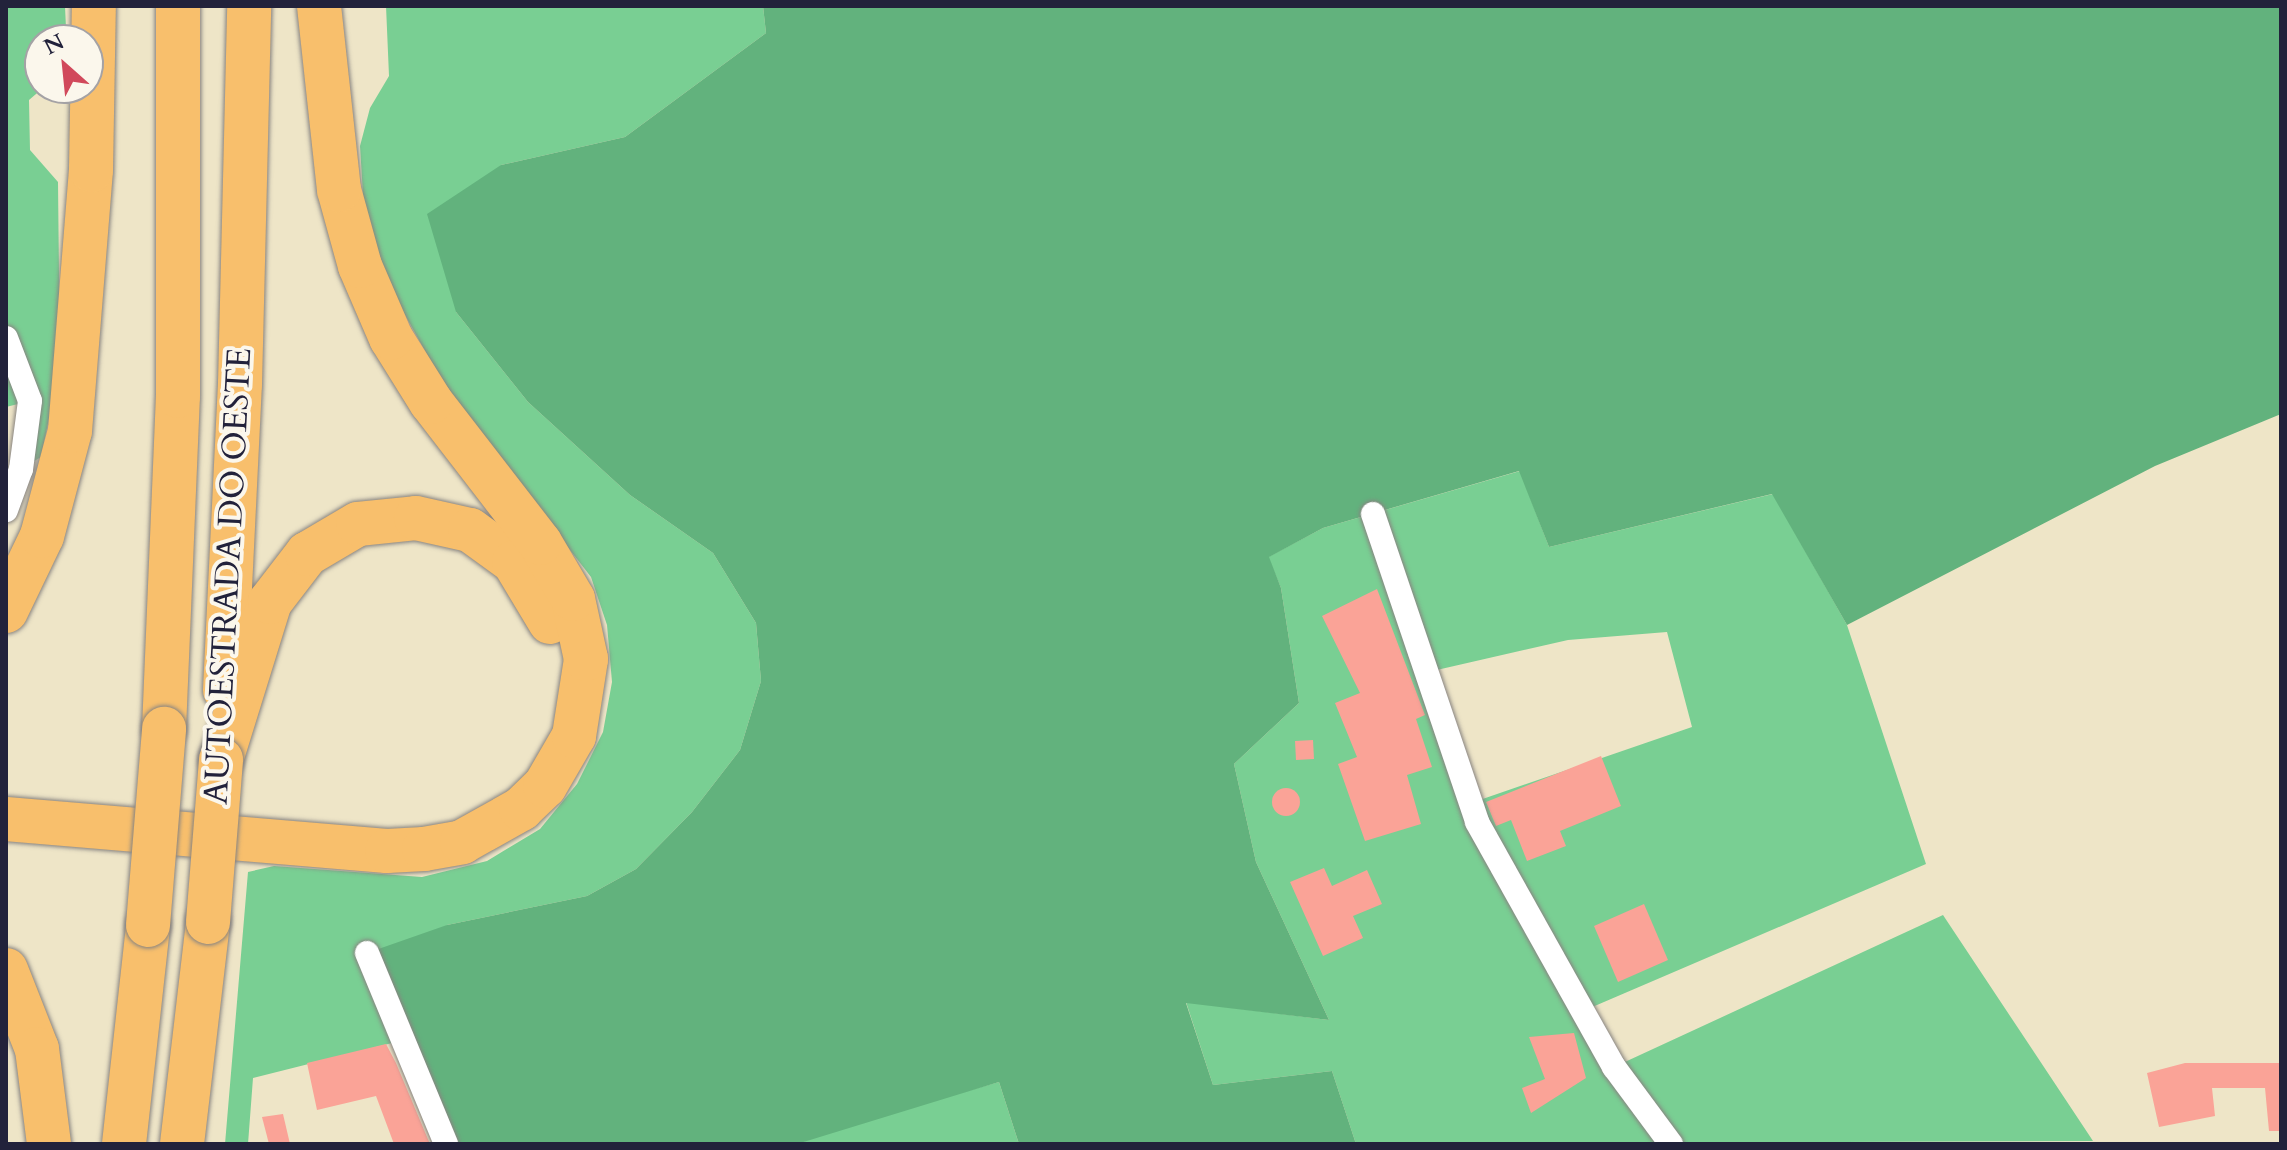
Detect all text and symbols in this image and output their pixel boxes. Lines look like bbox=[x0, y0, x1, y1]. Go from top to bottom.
north arrow bbox=[24, 24, 104, 104]
text: N bbox=[39, 27, 69, 62]
street label: AUTOESTRADA DO OESTE bbox=[196, 347, 260, 805]

